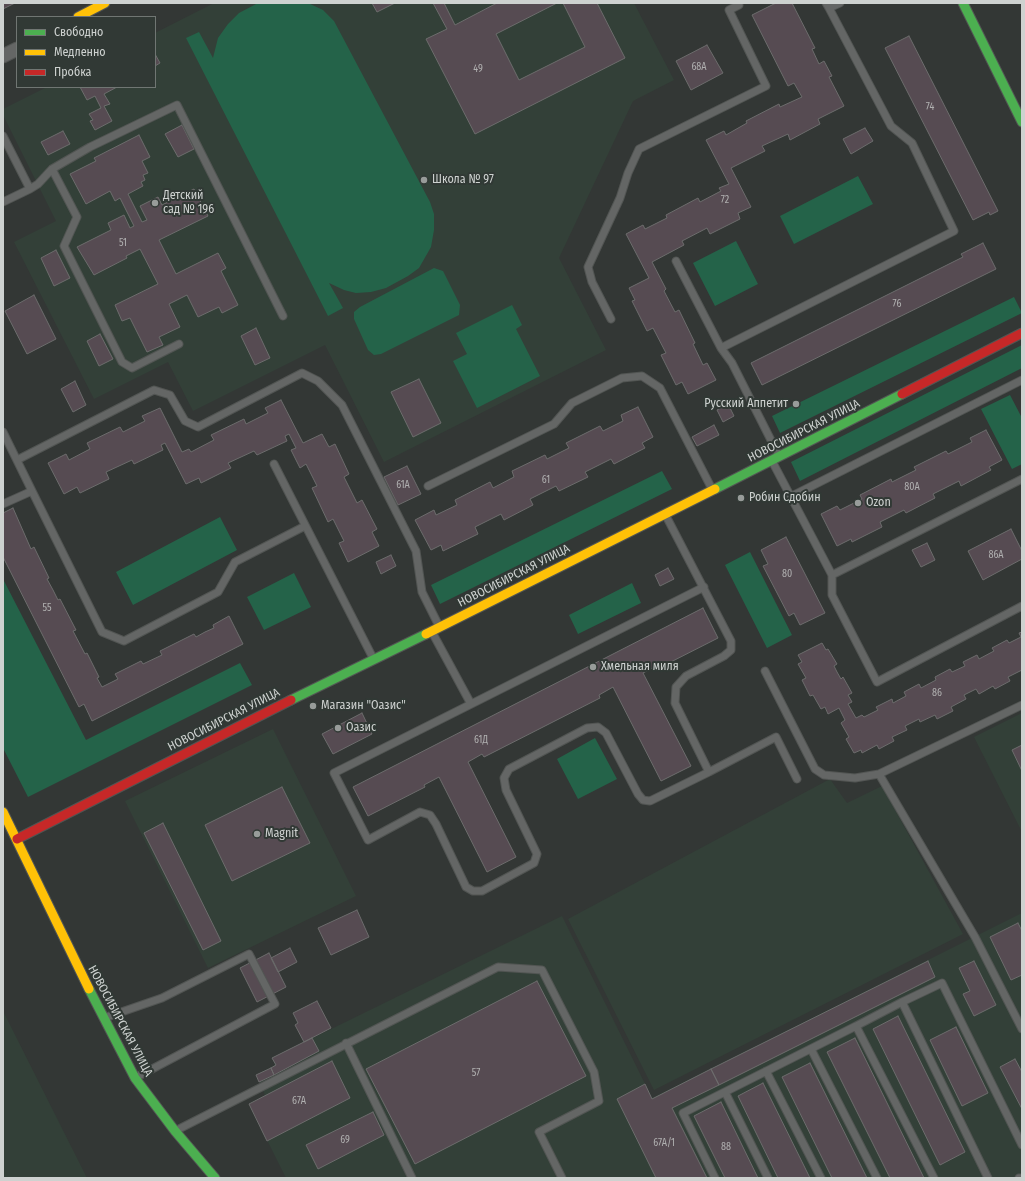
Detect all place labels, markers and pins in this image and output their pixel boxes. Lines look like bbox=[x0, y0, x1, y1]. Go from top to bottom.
place label: Школа № 97 bbox=[432, 173, 494, 187]
marker: Школа № 97 bbox=[419, 175, 429, 185]
place label: Детский сад № 196 bbox=[163, 189, 214, 217]
marker: Детский сад № 196 bbox=[150, 198, 160, 208]
place label: Русский Аппетит bbox=[704, 397, 788, 411]
marker: Русский Аппетит bbox=[791, 399, 801, 409]
place label: Робин Сдобин bbox=[749, 491, 821, 505]
marker: Робин Сдобин bbox=[736, 493, 746, 503]
place label: Ozon bbox=[866, 496, 891, 510]
marker: Ozon bbox=[853, 498, 863, 508]
place label: Хмельная миля bbox=[601, 660, 679, 674]
marker: Хмельная миля bbox=[588, 662, 598, 672]
place label: Магазин "Оазис" bbox=[321, 699, 406, 713]
marker: Магазин "Оазис" bbox=[308, 701, 318, 711]
place label: Оазис bbox=[346, 721, 376, 735]
marker: Оазис bbox=[333, 723, 343, 733]
place label: Magnit bbox=[265, 827, 298, 841]
marker: Magnit bbox=[252, 829, 262, 839]

